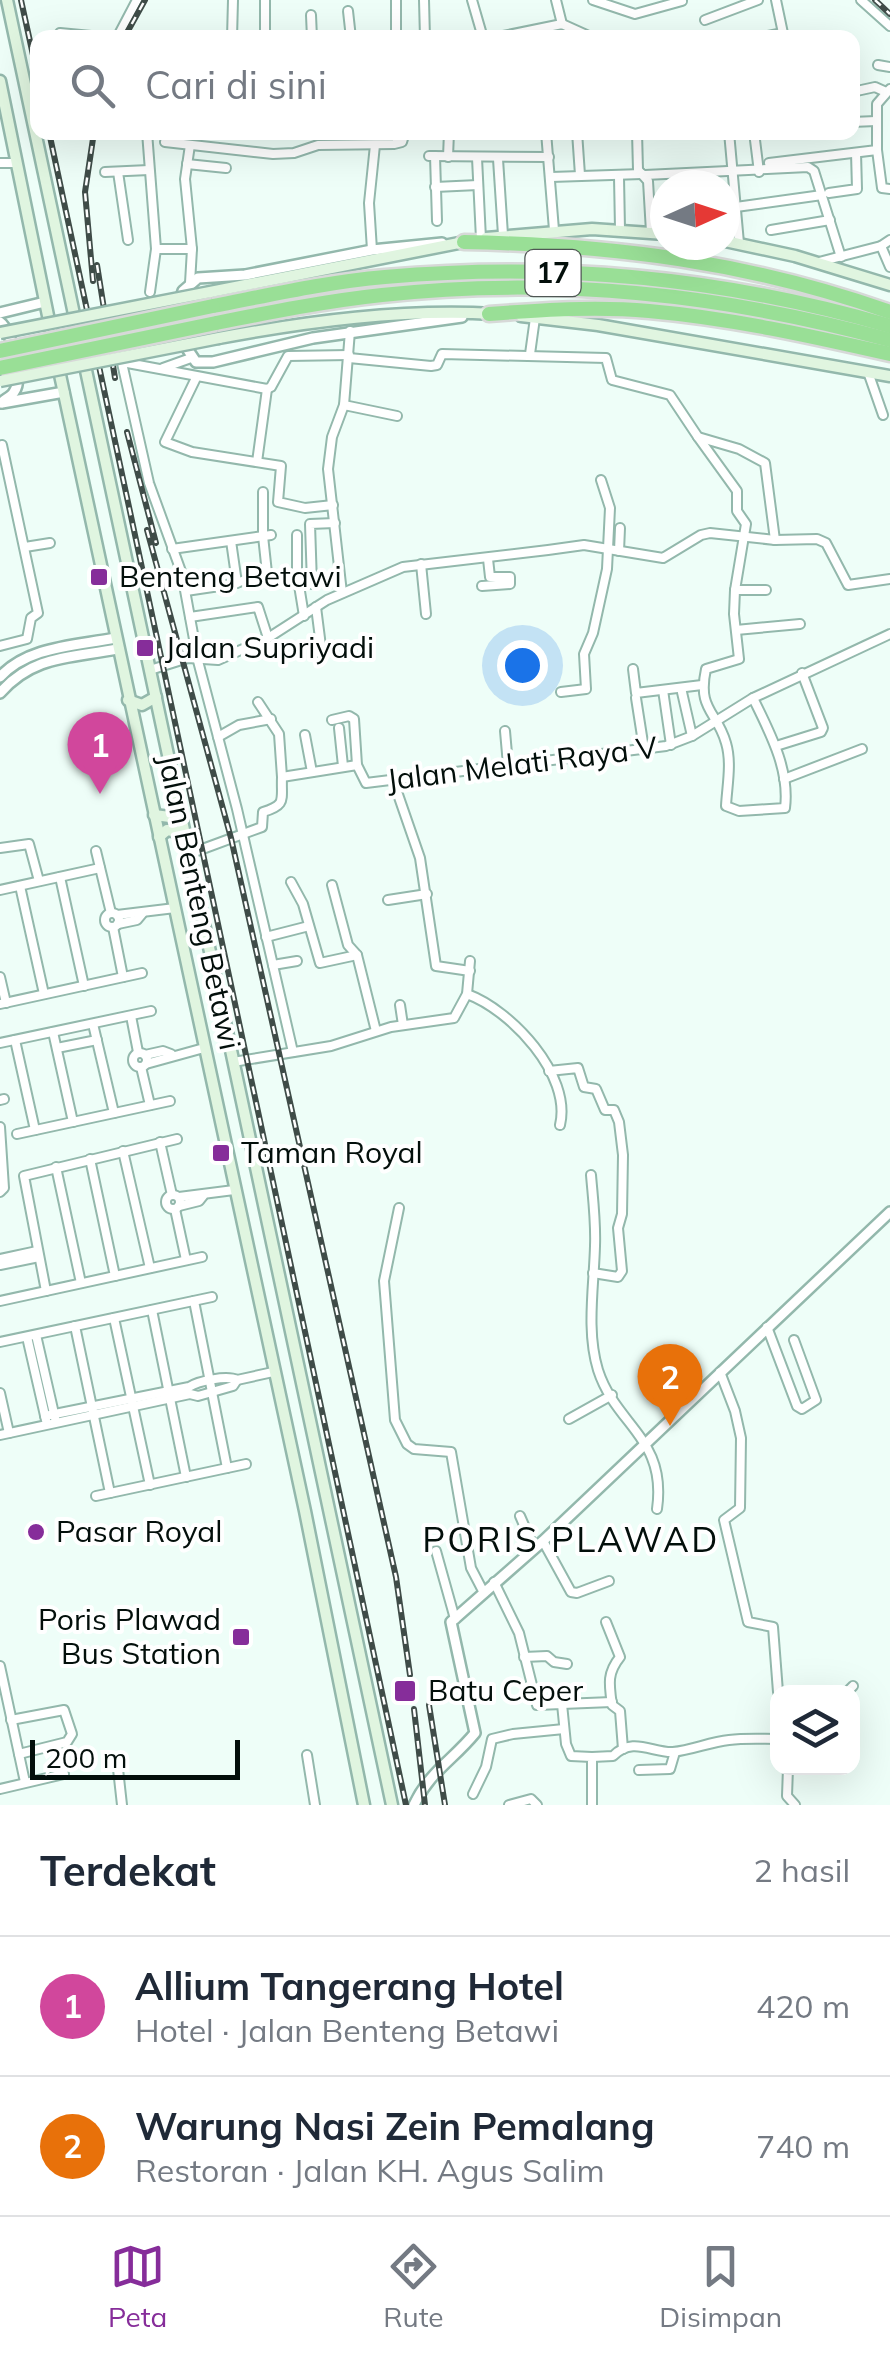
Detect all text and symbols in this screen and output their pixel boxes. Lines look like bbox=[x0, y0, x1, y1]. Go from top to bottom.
search box bbox=[30, 30, 860, 140]
icon: search bbox=[65, 58, 120, 113]
text: Cari di sini bbox=[145, 61, 327, 109]
north arrow bbox=[650, 170, 740, 260]
road number: 17 bbox=[526, 250, 580, 296]
place label: Benteng Betawi bbox=[119, 557, 342, 595]
marker: Benteng Betawi bbox=[88, 566, 110, 588]
place label: Jalan Supriyadi bbox=[165, 628, 374, 666]
marker: Jalan Supriyadi bbox=[134, 637, 156, 659]
your location bbox=[497, 640, 548, 691]
pin: 1 bbox=[68, 712, 132, 794]
street label: Jalan Melati Raya V bbox=[385, 728, 659, 798]
street label: Jalan Benteng Betawi bbox=[150, 751, 250, 1053]
place label: Taman Royal bbox=[241, 1133, 423, 1171]
marker: Taman Royal bbox=[210, 1142, 232, 1164]
pin: 2 bbox=[638, 1344, 702, 1426]
place label: Pasar Royal bbox=[56, 1512, 223, 1550]
district label: PORIS PLAWAD bbox=[422, 1517, 720, 1561]
marker: Pasar Royal bbox=[25, 1521, 47, 1543]
place label: Poris Plawad Bus Station bbox=[38, 1600, 221, 1672]
marker: Poris Plawad Bus Station bbox=[230, 1626, 252, 1648]
place label: Batu Ceper bbox=[428, 1671, 583, 1709]
marker: Batu Ceper bbox=[392, 1678, 418, 1704]
map controls bbox=[770, 1685, 860, 1775]
button: layers bbox=[770, 1685, 860, 1775]
scale bar bbox=[30, 1735, 240, 1780]
text: 200 m bbox=[45, 1740, 127, 1775]
text: Terdekat bbox=[40, 1844, 216, 1897]
text: 2 hasil bbox=[753, 1850, 850, 1890]
text: Allium Tangerang Hotel bbox=[135, 1962, 564, 2010]
text: 1 bbox=[63, 1986, 82, 2026]
text: 420 m bbox=[756, 1986, 850, 2026]
text: Hotel · Jalan Benteng Betawi bbox=[135, 2010, 559, 2050]
text: Warung Nasi Zein Pemalang bbox=[135, 2102, 655, 2150]
text: 2 bbox=[63, 2126, 82, 2166]
text: 740 m bbox=[756, 2126, 850, 2166]
text: Restoran · Jalan KH. Agus Salim bbox=[135, 2150, 605, 2190]
tab: Peta bbox=[108, 2239, 167, 2334]
tab: Rute bbox=[383, 2239, 444, 2334]
tab: Disimpan bbox=[659, 2239, 782, 2334]

